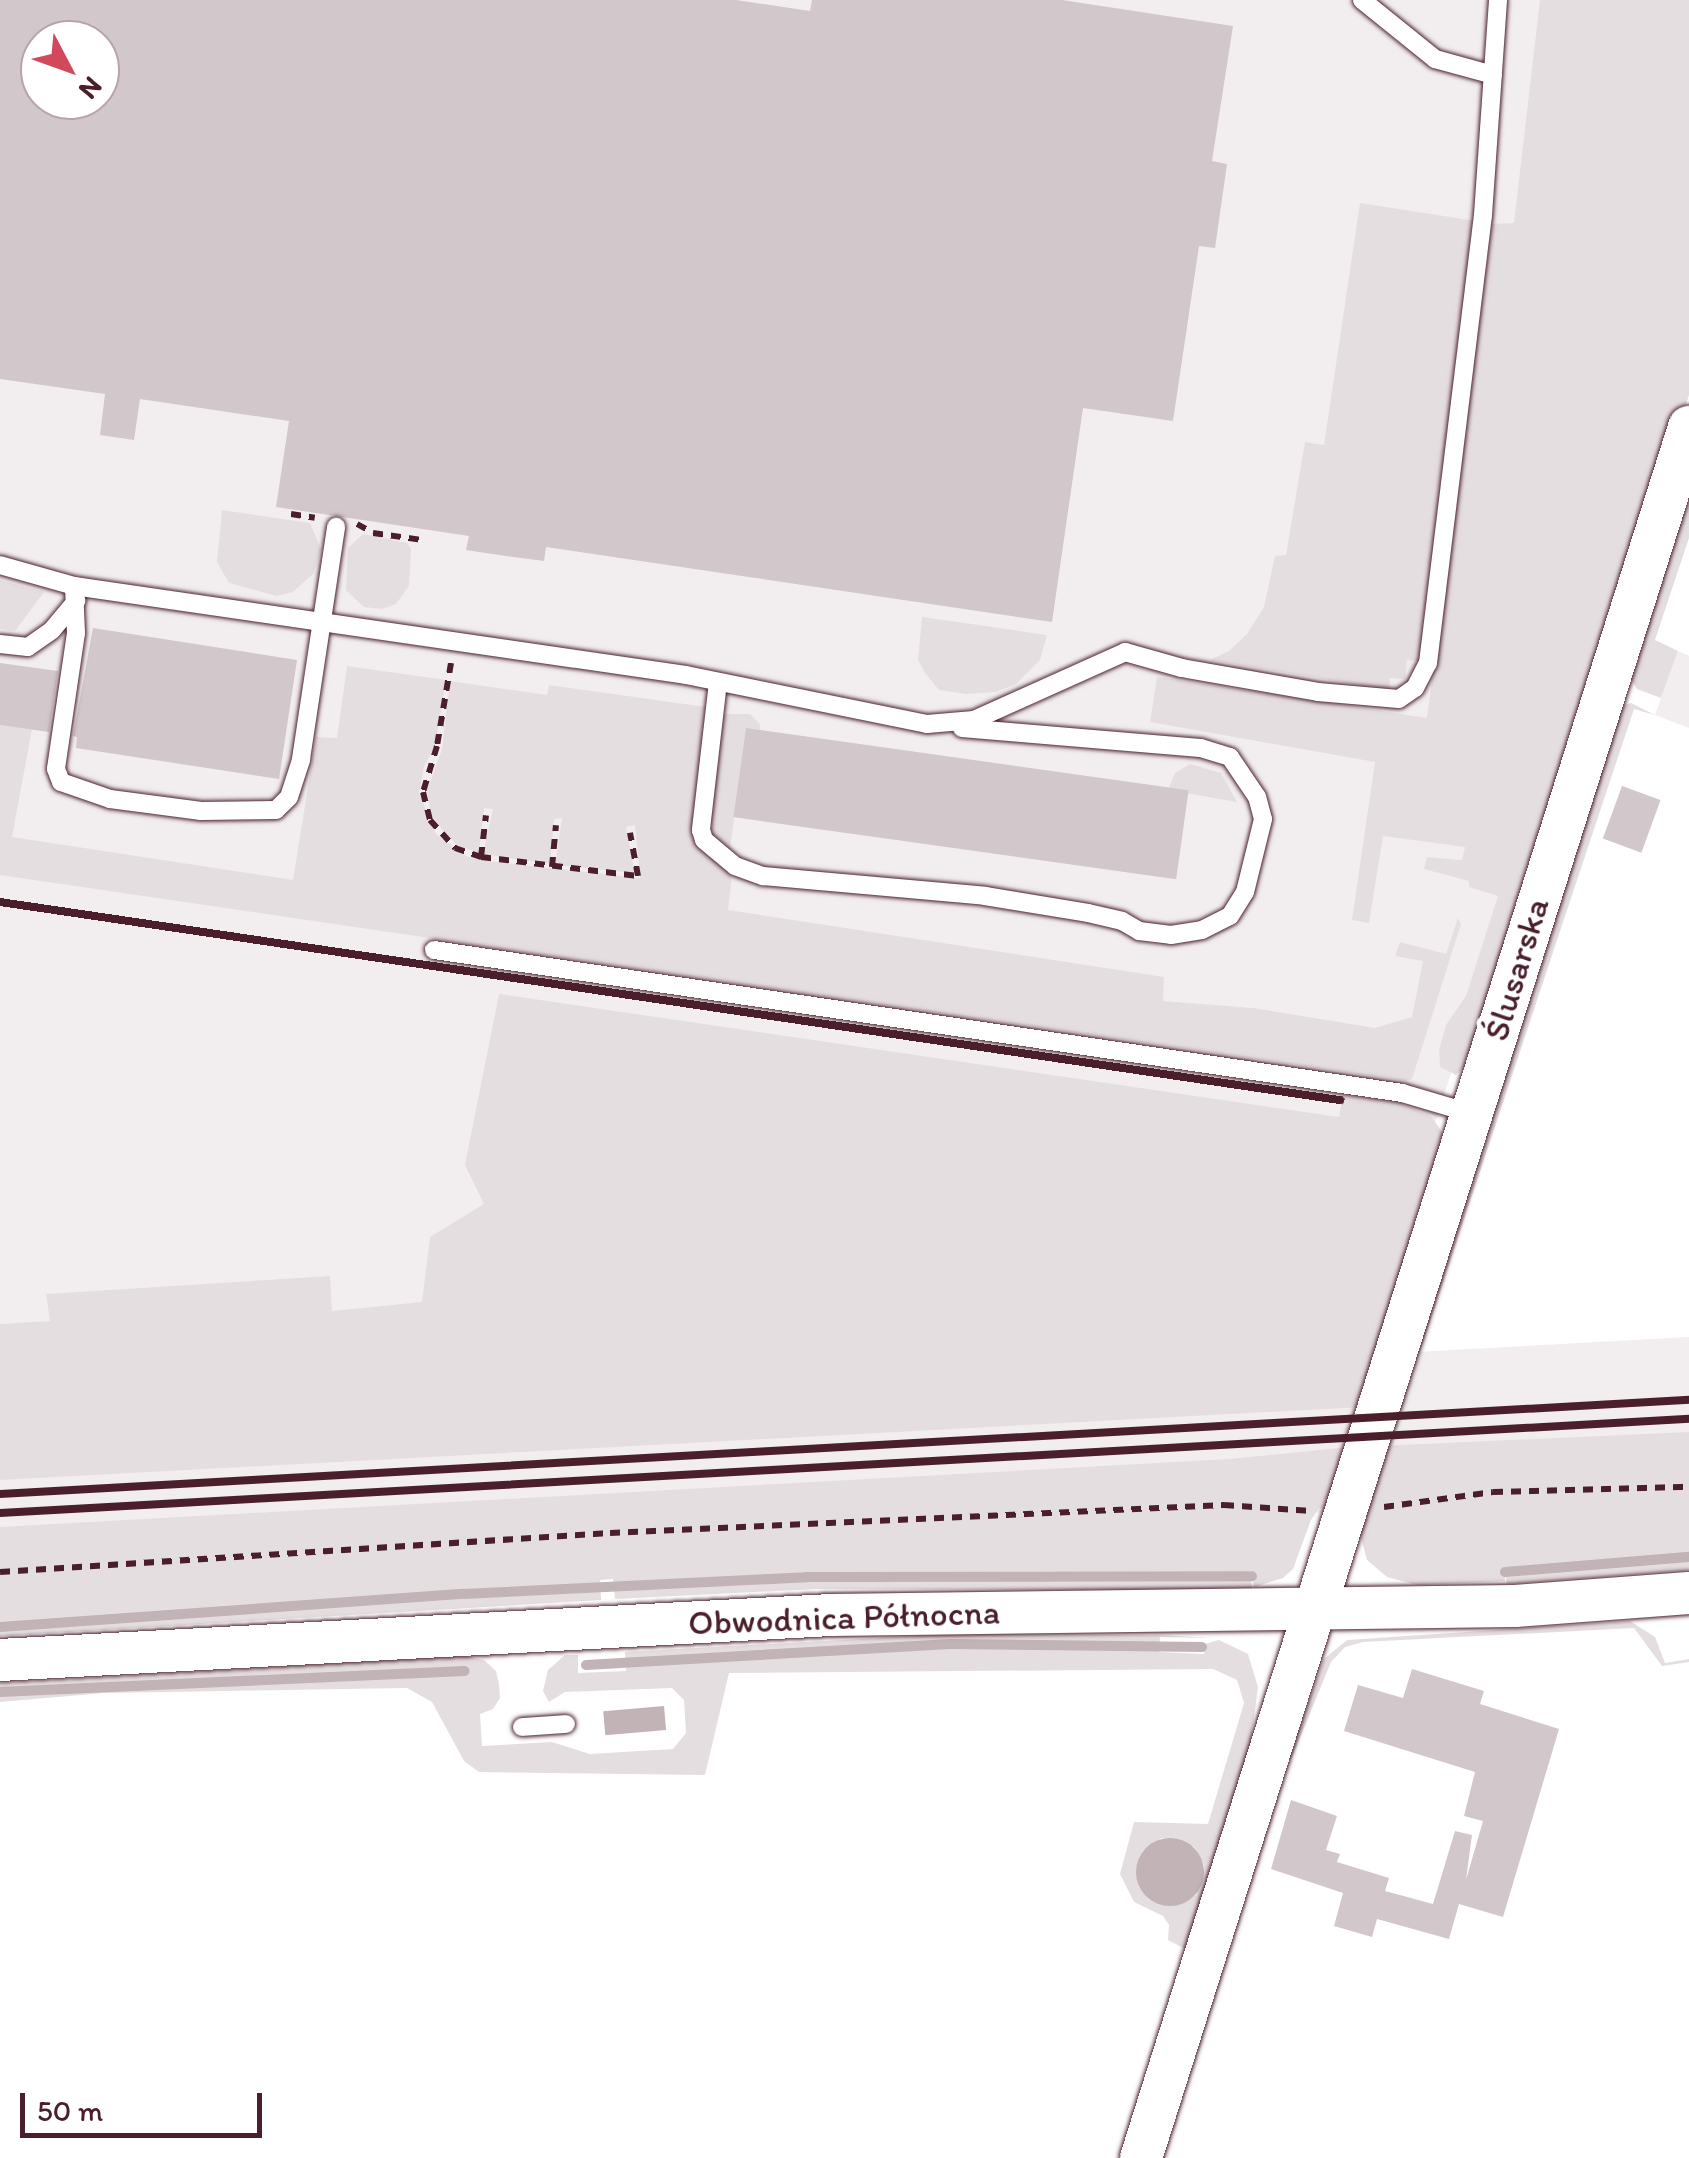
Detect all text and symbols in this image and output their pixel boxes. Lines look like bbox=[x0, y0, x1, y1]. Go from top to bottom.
north arrow bbox=[20, 20, 120, 120]
text: N bbox=[72, 70, 110, 107]
street label: Ślusarska bbox=[1474, 892, 1558, 1046]
street label: Obwodnica Północna bbox=[687, 1591, 1001, 1643]
scale bar bbox=[25, 2073, 268, 2135]
text: 50 m bbox=[37, 2092, 103, 2129]

